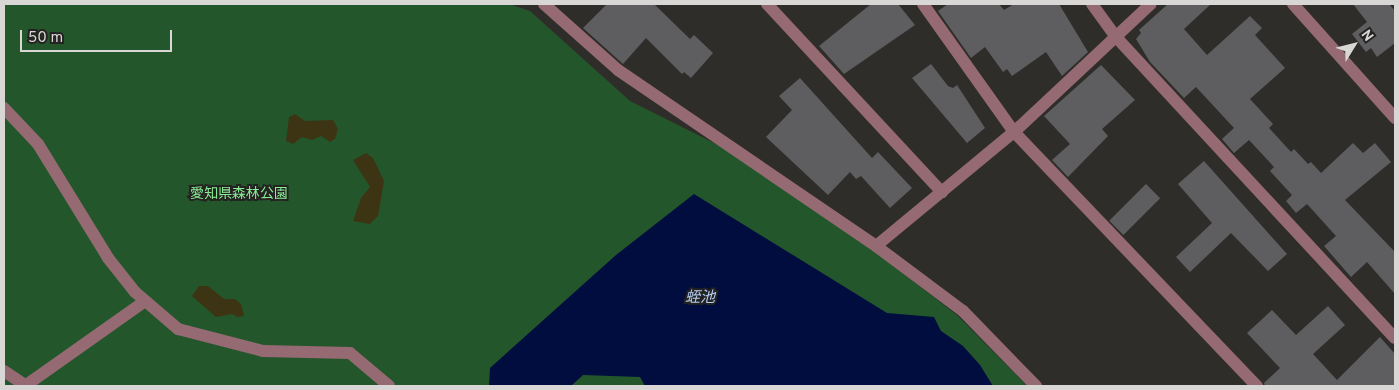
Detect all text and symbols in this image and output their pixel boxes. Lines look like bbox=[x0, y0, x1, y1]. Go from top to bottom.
scale bar bbox=[22, 20, 175, 52]
north arrow bbox=[1329, 20, 1379, 70]
text: N bbox=[1357, 27, 1376, 45]
text: 50 m bbox=[28, 29, 63, 48]
park label: 愛知県森林公園 bbox=[190, 187, 288, 203]
water label: 蛭池 bbox=[685, 290, 715, 308]

